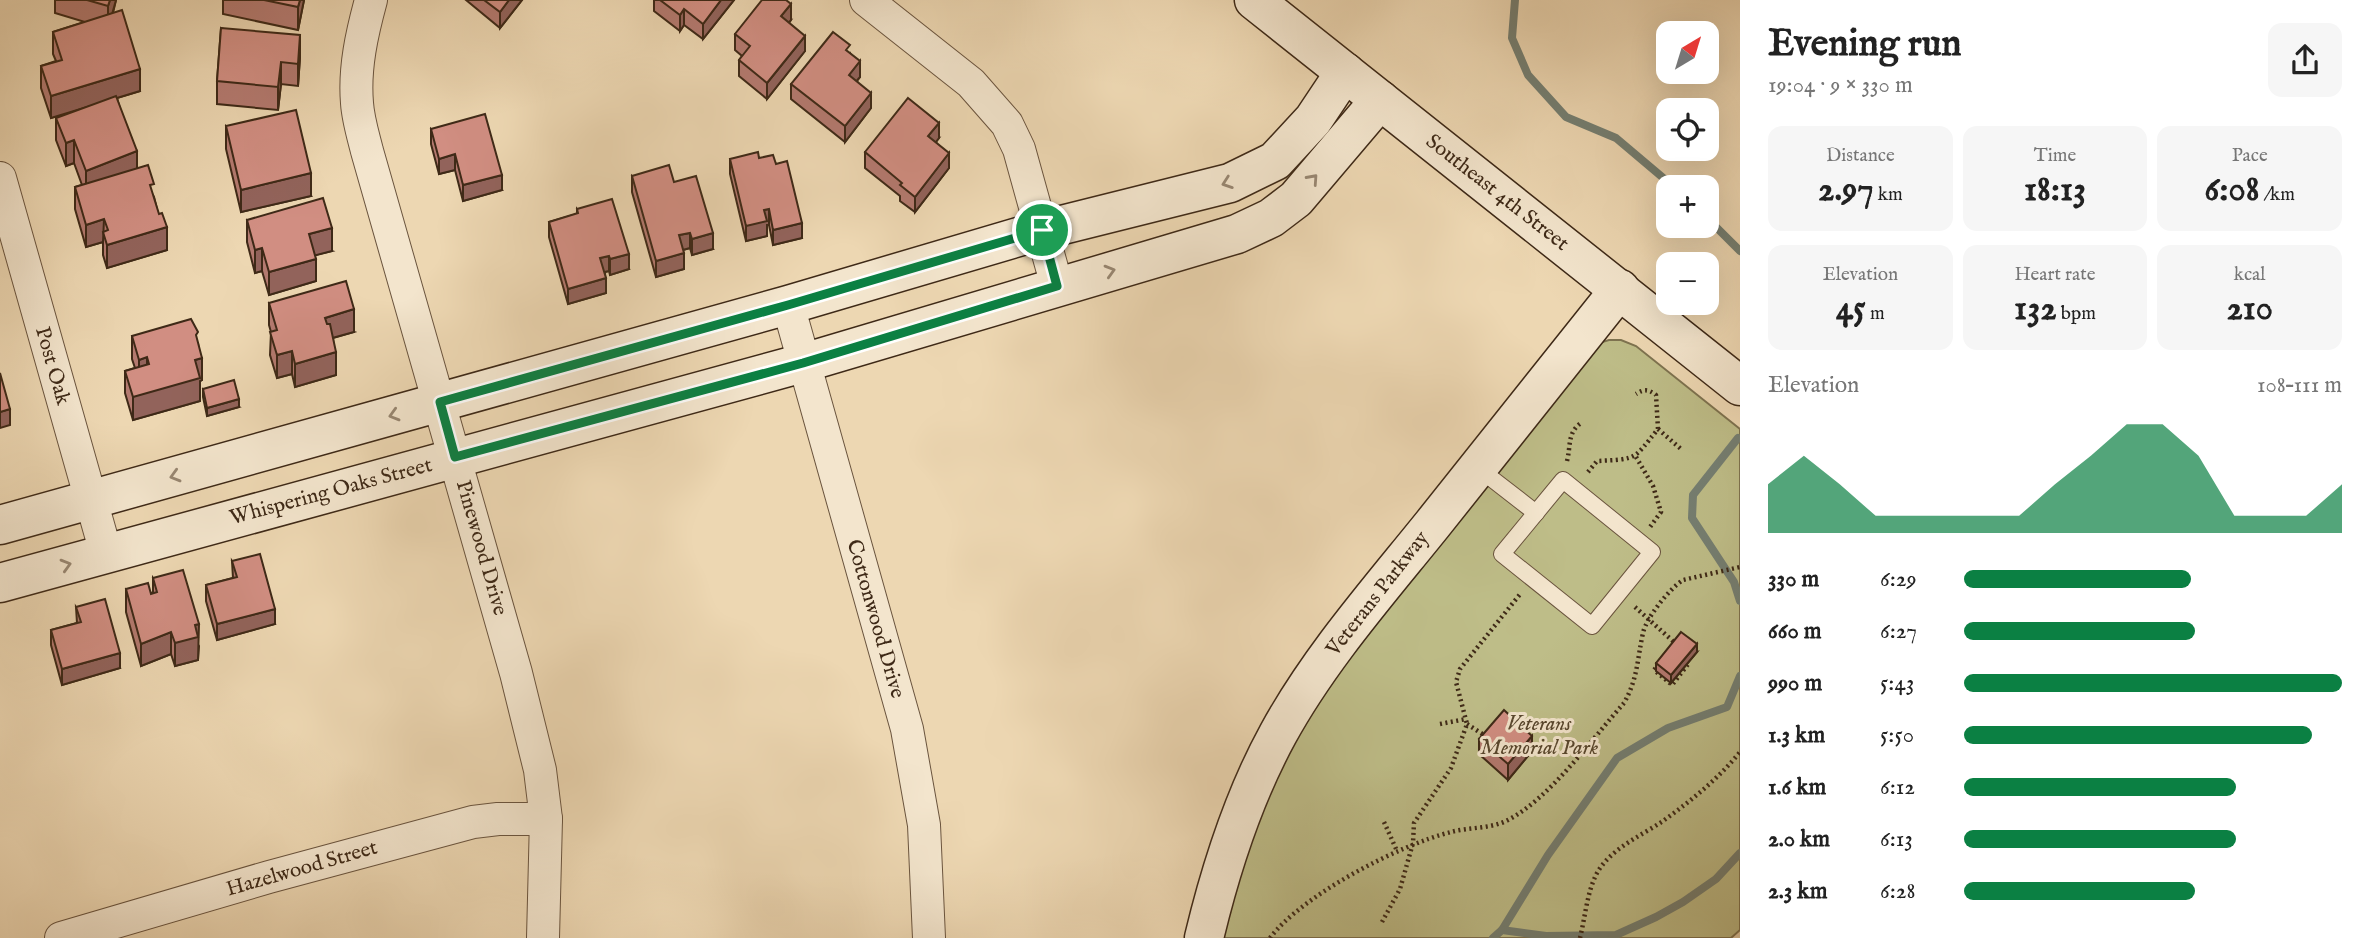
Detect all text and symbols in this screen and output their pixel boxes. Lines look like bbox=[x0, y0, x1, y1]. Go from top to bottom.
north arrow bbox=[1656, 21, 1718, 84]
map controls bbox=[1656, 21, 1719, 315]
text: Evening run bbox=[1768, 21, 1962, 69]
button: share bbox=[2268, 23, 2342, 97]
text: 19:04 · 9 × 330 m bbox=[1768, 71, 1913, 100]
button: locate bbox=[1656, 98, 1719, 161]
street label: Southeast 4th Street bbox=[1420, 129, 1574, 257]
text: Distance bbox=[1826, 144, 1895, 168]
text: Time bbox=[2034, 144, 2076, 168]
text: Pace bbox=[2232, 144, 2268, 168]
text: 2.97 bbox=[1818, 168, 1874, 213]
text: 18:13 bbox=[2024, 168, 2086, 213]
text: 6:08 bbox=[2204, 168, 2259, 213]
one-way arrow bbox=[1305, 174, 1317, 187]
one-way arrow bbox=[1221, 175, 1233, 189]
button: + bbox=[1656, 175, 1719, 238]
text: km bbox=[1874, 183, 1903, 207]
text: /km bbox=[2259, 183, 2295, 207]
pin bbox=[1012, 200, 1072, 260]
icon: arrive bbox=[1023, 211, 1061, 249]
button: − bbox=[1656, 252, 1719, 315]
text: Elevation bbox=[1823, 263, 1898, 287]
text: Heart rate bbox=[2014, 263, 2096, 287]
text: kcal bbox=[2234, 263, 2266, 287]
one-way arrow bbox=[1104, 264, 1116, 279]
text: 45 bbox=[1836, 287, 1866, 332]
text: 132 bbox=[2014, 287, 2057, 332]
text: 210 bbox=[2226, 287, 2273, 332]
text: m bbox=[1866, 302, 1885, 326]
text: bpm bbox=[2057, 302, 2096, 326]
street label: Post Oak bbox=[28, 324, 76, 409]
text: Elevation bbox=[1768, 371, 1859, 400]
text: 108–111 m bbox=[2257, 371, 2342, 400]
one-way arrow bbox=[388, 407, 400, 421]
street label: Whispering Oaks Street bbox=[227, 452, 435, 532]
one-way arrow bbox=[169, 468, 181, 482]
street label: Pinewood Drive bbox=[449, 477, 513, 619]
street label: Veterans Parkway bbox=[1320, 525, 1436, 663]
street label: Cottonwood Drive bbox=[839, 537, 911, 702]
one-way arrow bbox=[59, 558, 71, 573]
text: 330 m bbox=[1768, 565, 1819, 594]
text: 6:29 bbox=[1880, 565, 1917, 594]
text: 660 m bbox=[1768, 617, 1822, 646]
text: 6:27 bbox=[1880, 617, 1917, 646]
text: 990 m bbox=[1768, 669, 1822, 698]
text: 5:43 bbox=[1880, 669, 1914, 698]
park label: Veterans Memorial Park bbox=[1480, 711, 1599, 762]
text: 1.3 km bbox=[1768, 721, 1825, 750]
text: 5:50 bbox=[1880, 721, 1914, 750]
text: 1.6 km bbox=[1768, 773, 1826, 802]
text: 6:12 bbox=[1880, 773, 1915, 802]
text: 2.0 km bbox=[1768, 825, 1830, 854]
text: 6:13 bbox=[1880, 825, 1913, 854]
street label: Hazelwood Street bbox=[223, 835, 381, 903]
text: 2.3 km bbox=[1768, 877, 1827, 906]
text: 6:28 bbox=[1880, 877, 1916, 906]

